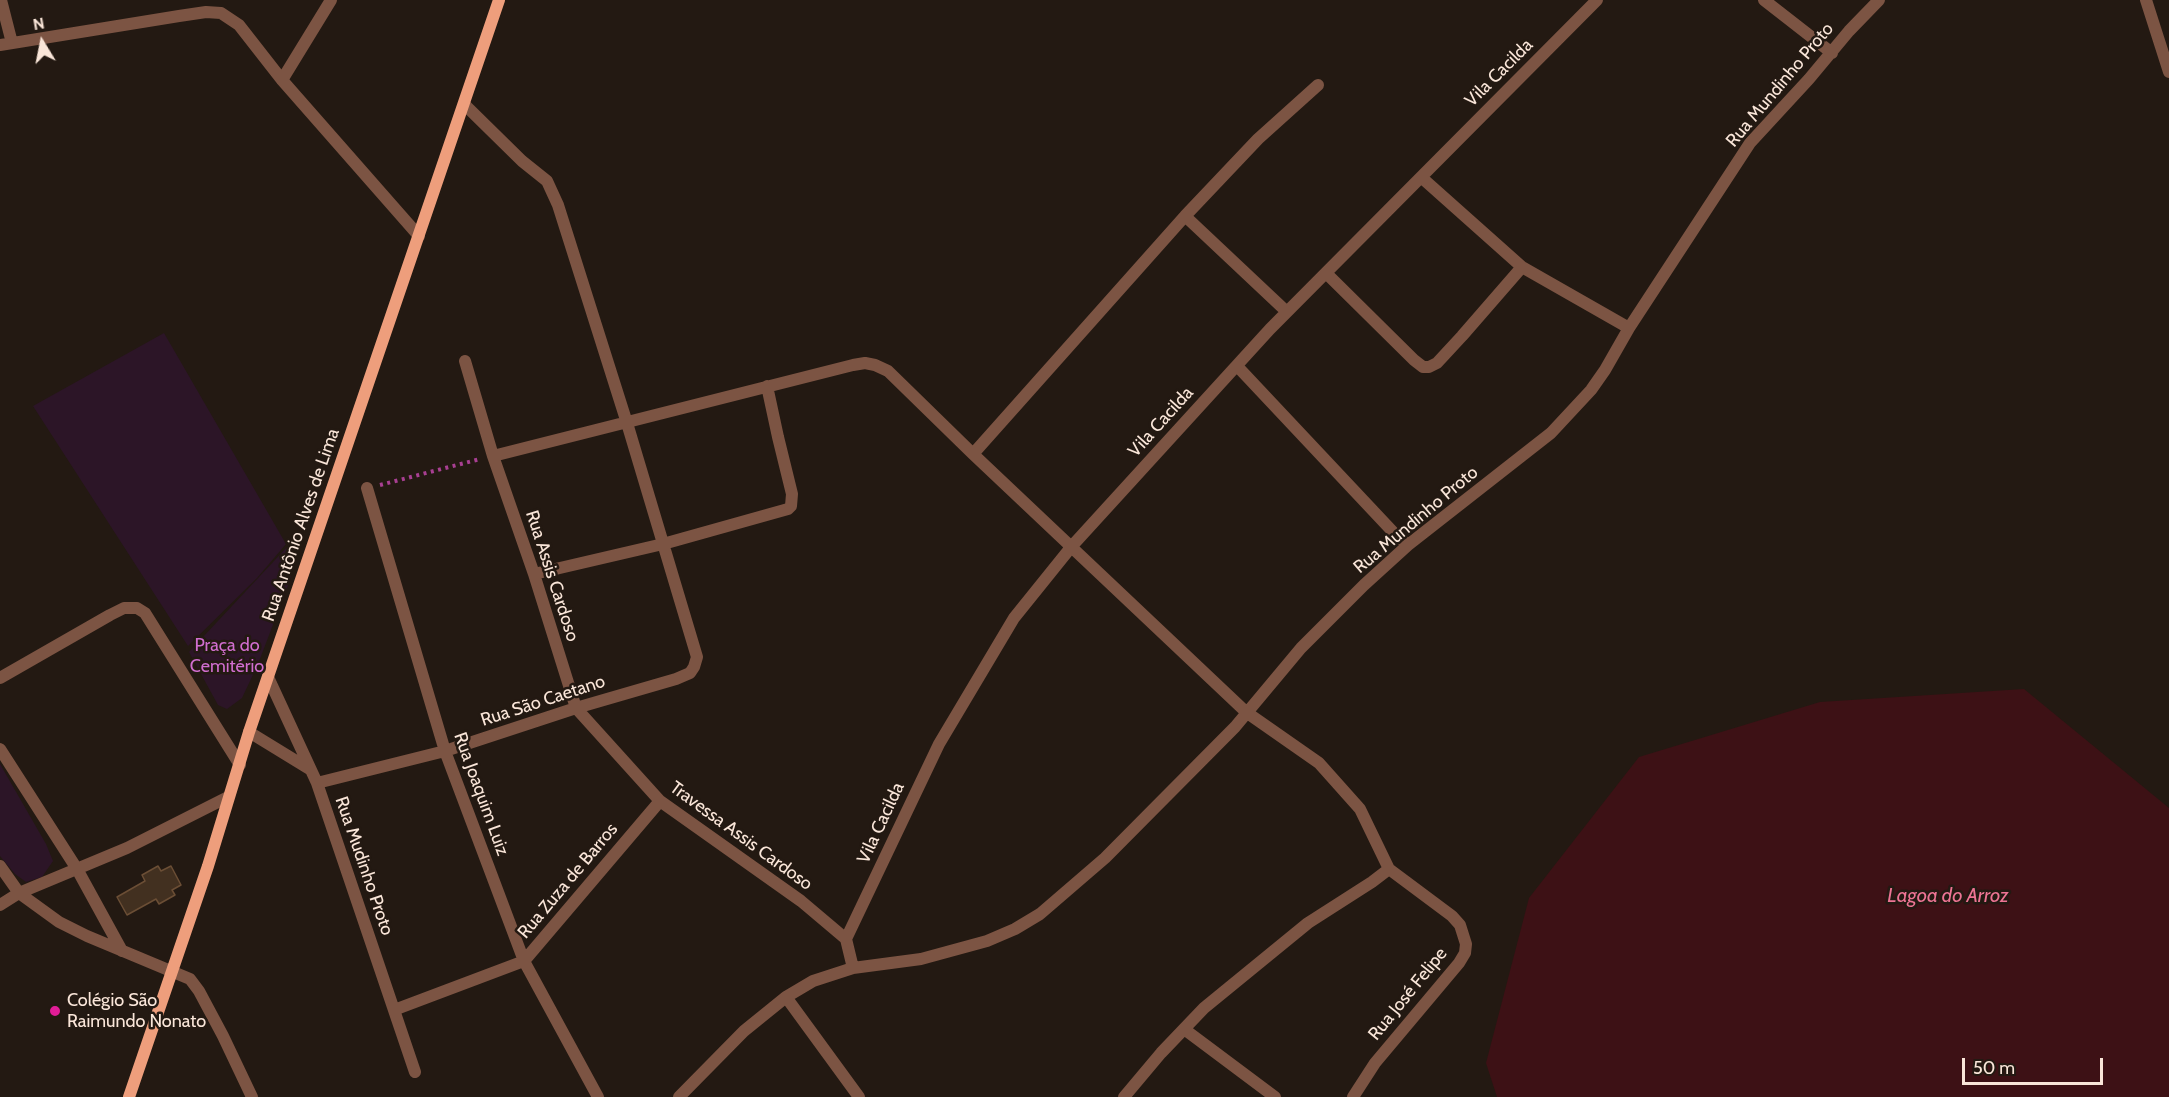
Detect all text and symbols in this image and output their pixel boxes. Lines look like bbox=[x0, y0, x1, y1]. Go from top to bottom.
north arrow bbox=[12, 12, 72, 72]
text: N bbox=[32, 13, 46, 34]
street label: Rua Mundinho Proto bbox=[1722, 18, 1838, 152]
street label: Vila Cacilda bbox=[1461, 35, 1537, 111]
street label: Vila Cacilda bbox=[1124, 382, 1198, 462]
street label: Rua Antônio Alves de Lima bbox=[258, 426, 344, 624]
street label: Rua Mundinho Proto bbox=[1349, 462, 1483, 578]
street label: Rua Assis Cardoso bbox=[521, 508, 583, 644]
park label: Praça do Cemitério bbox=[190, 635, 264, 678]
street label: Rua São Caetano bbox=[478, 671, 608, 731]
street label: Rua Joaquim Luiz bbox=[449, 730, 513, 858]
street label: Travessa Assis Cardoso bbox=[665, 777, 817, 895]
street label: Vila Cacilda bbox=[853, 779, 909, 867]
street label: Rua Mudinho Proto bbox=[330, 794, 398, 938]
street label: Rua Zuza de Barros bbox=[514, 819, 622, 943]
water label: Lagoa do Arroz bbox=[1887, 884, 2009, 908]
street label: Rua José Felipe bbox=[1364, 943, 1452, 1045]
place label: Colégio São Raimundo Nonato bbox=[67, 990, 206, 1032]
marker: Colégio São Raimundo Nonato bbox=[48, 1004, 62, 1018]
scale bar bbox=[1965, 1046, 2106, 1084]
text: 50 m bbox=[1973, 1057, 2015, 1079]

